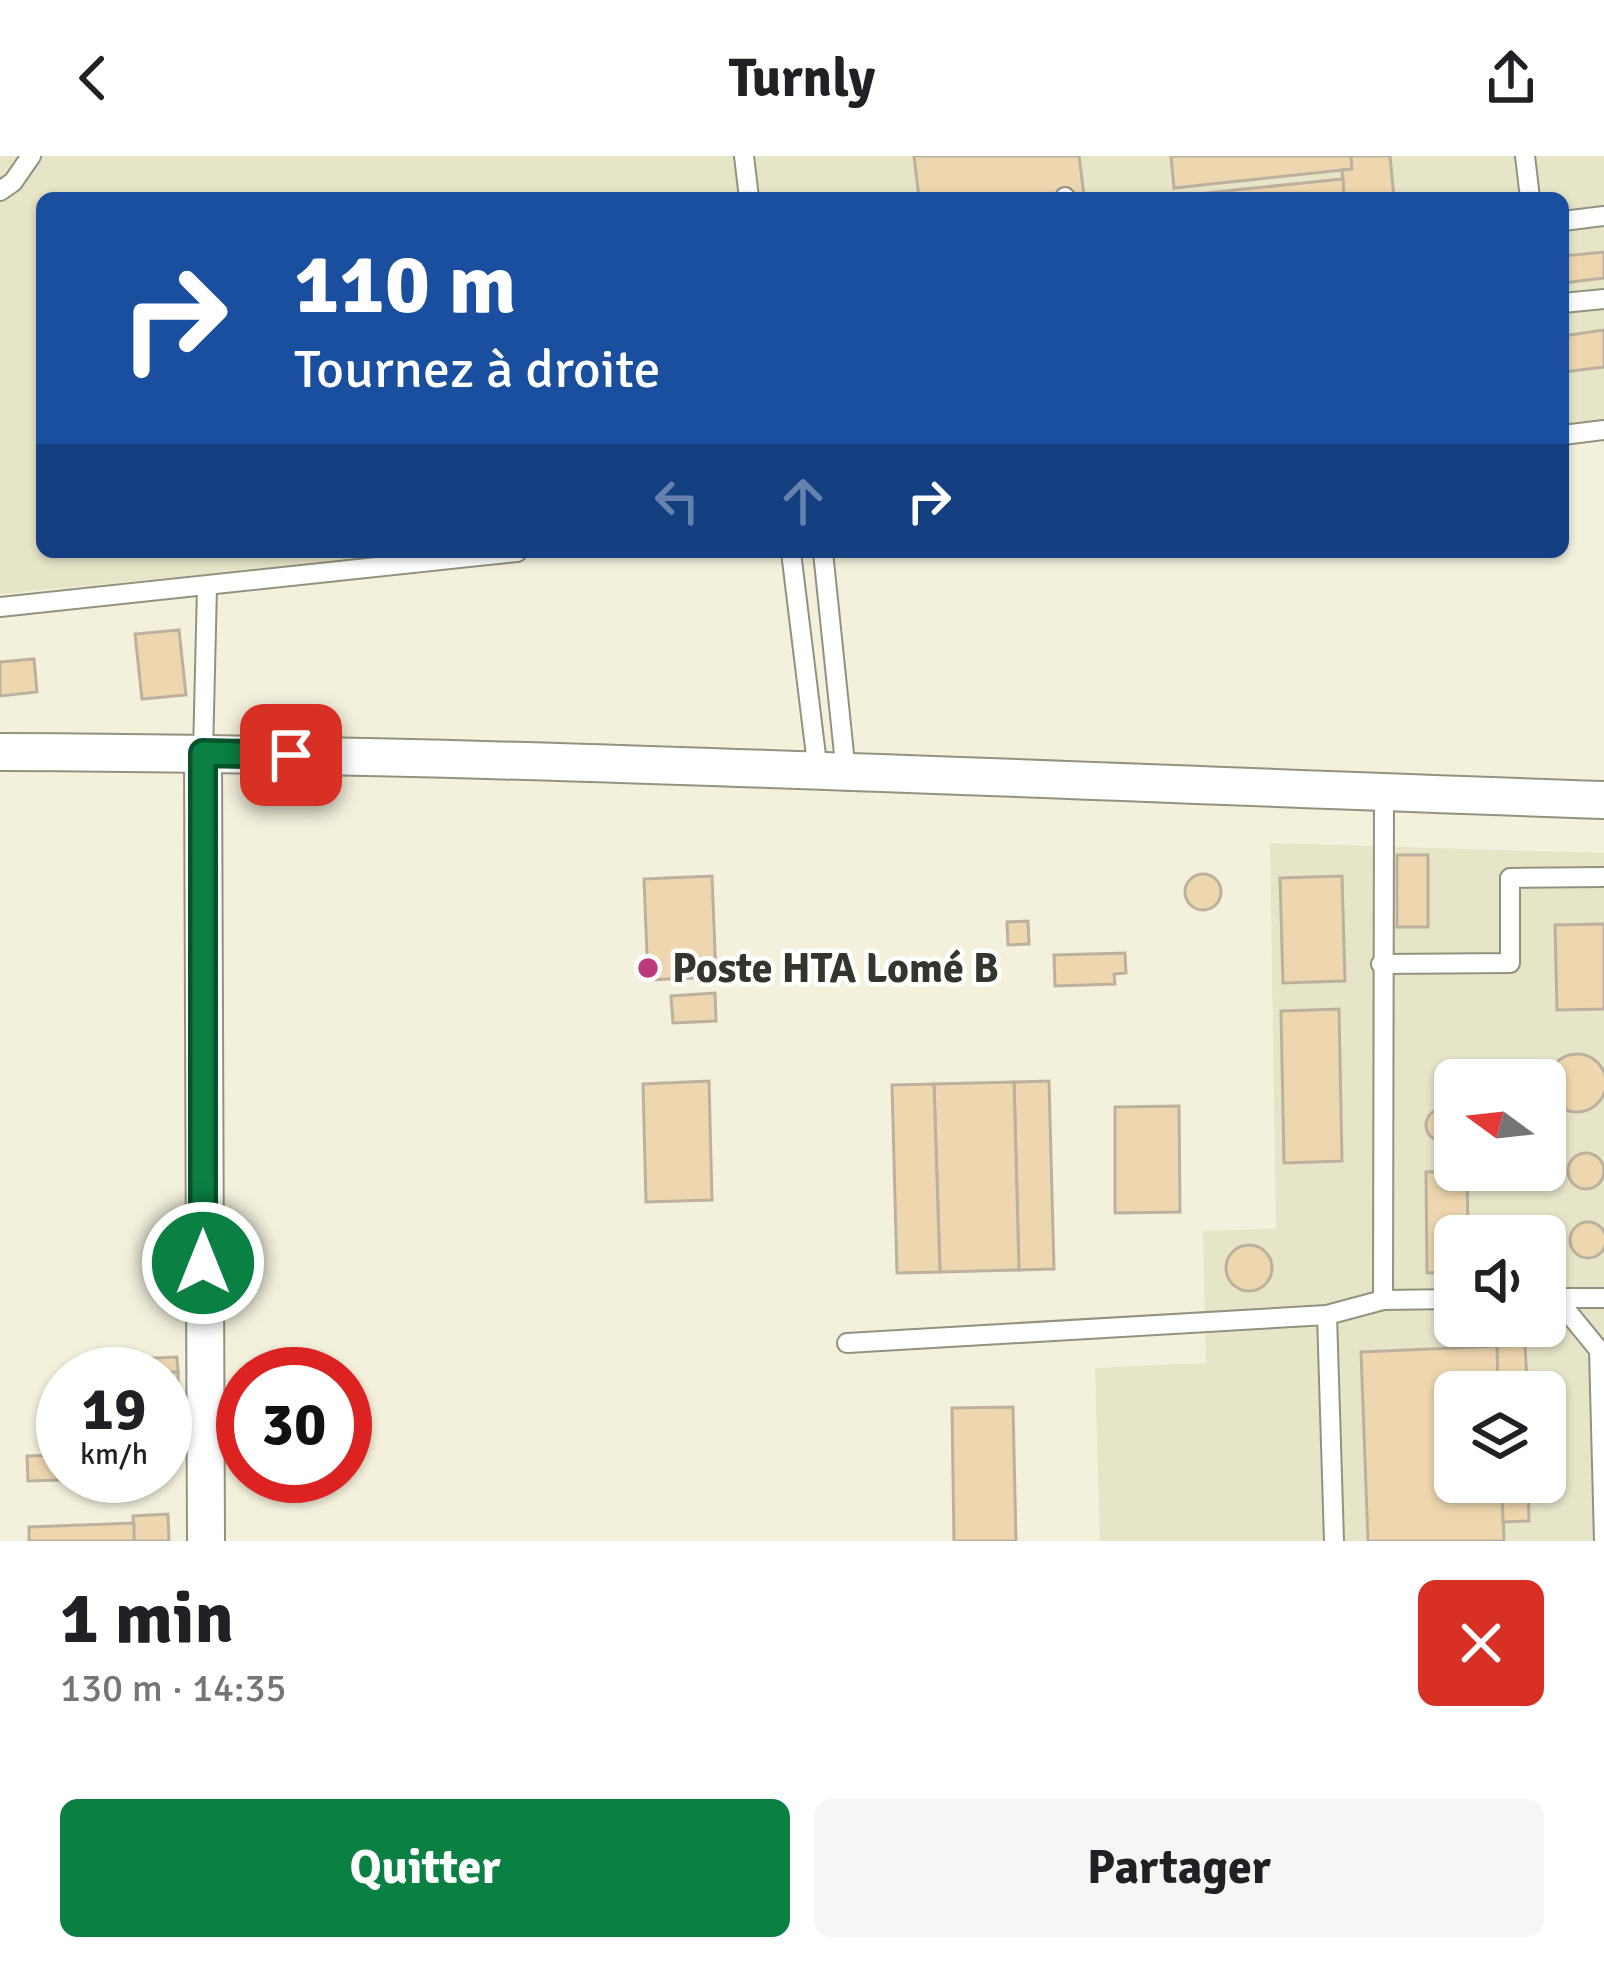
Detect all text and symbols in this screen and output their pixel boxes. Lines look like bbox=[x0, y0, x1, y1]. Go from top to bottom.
icon: back bbox=[60, 45, 126, 111]
text: Turnly bbox=[729, 45, 875, 112]
icon: share bbox=[1478, 45, 1544, 111]
text: 110 m bbox=[294, 233, 516, 337]
icon: right bbox=[96, 240, 252, 396]
text: Tournez à droite bbox=[294, 336, 661, 403]
icon: left bbox=[644, 468, 710, 534]
icon: ahead bbox=[770, 468, 836, 534]
icon: right bbox=[896, 468, 962, 534]
pin bbox=[240, 704, 342, 806]
icon: arrive bbox=[258, 722, 324, 788]
place label: Poste HTA Lomé B bbox=[672, 943, 999, 994]
marker: Poste HTA Lomé B bbox=[635, 955, 661, 981]
north arrow bbox=[1434, 1059, 1566, 1191]
map controls bbox=[1434, 1059, 1566, 1503]
position arrow bbox=[140, 1200, 266, 1326]
button: sound bbox=[1434, 1215, 1566, 1347]
speed limit sign: 30 bbox=[216, 1347, 372, 1503]
button: layers bbox=[1434, 1371, 1566, 1503]
text: 19 bbox=[82, 1373, 146, 1447]
text: km/h bbox=[80, 1436, 148, 1473]
text: 1 min bbox=[60, 1574, 234, 1663]
button: close bbox=[1418, 1580, 1544, 1706]
text: 130 m · 14:35 bbox=[60, 1664, 287, 1712]
button: Quitter bbox=[60, 1799, 790, 1937]
button: Partager bbox=[814, 1799, 1544, 1937]

